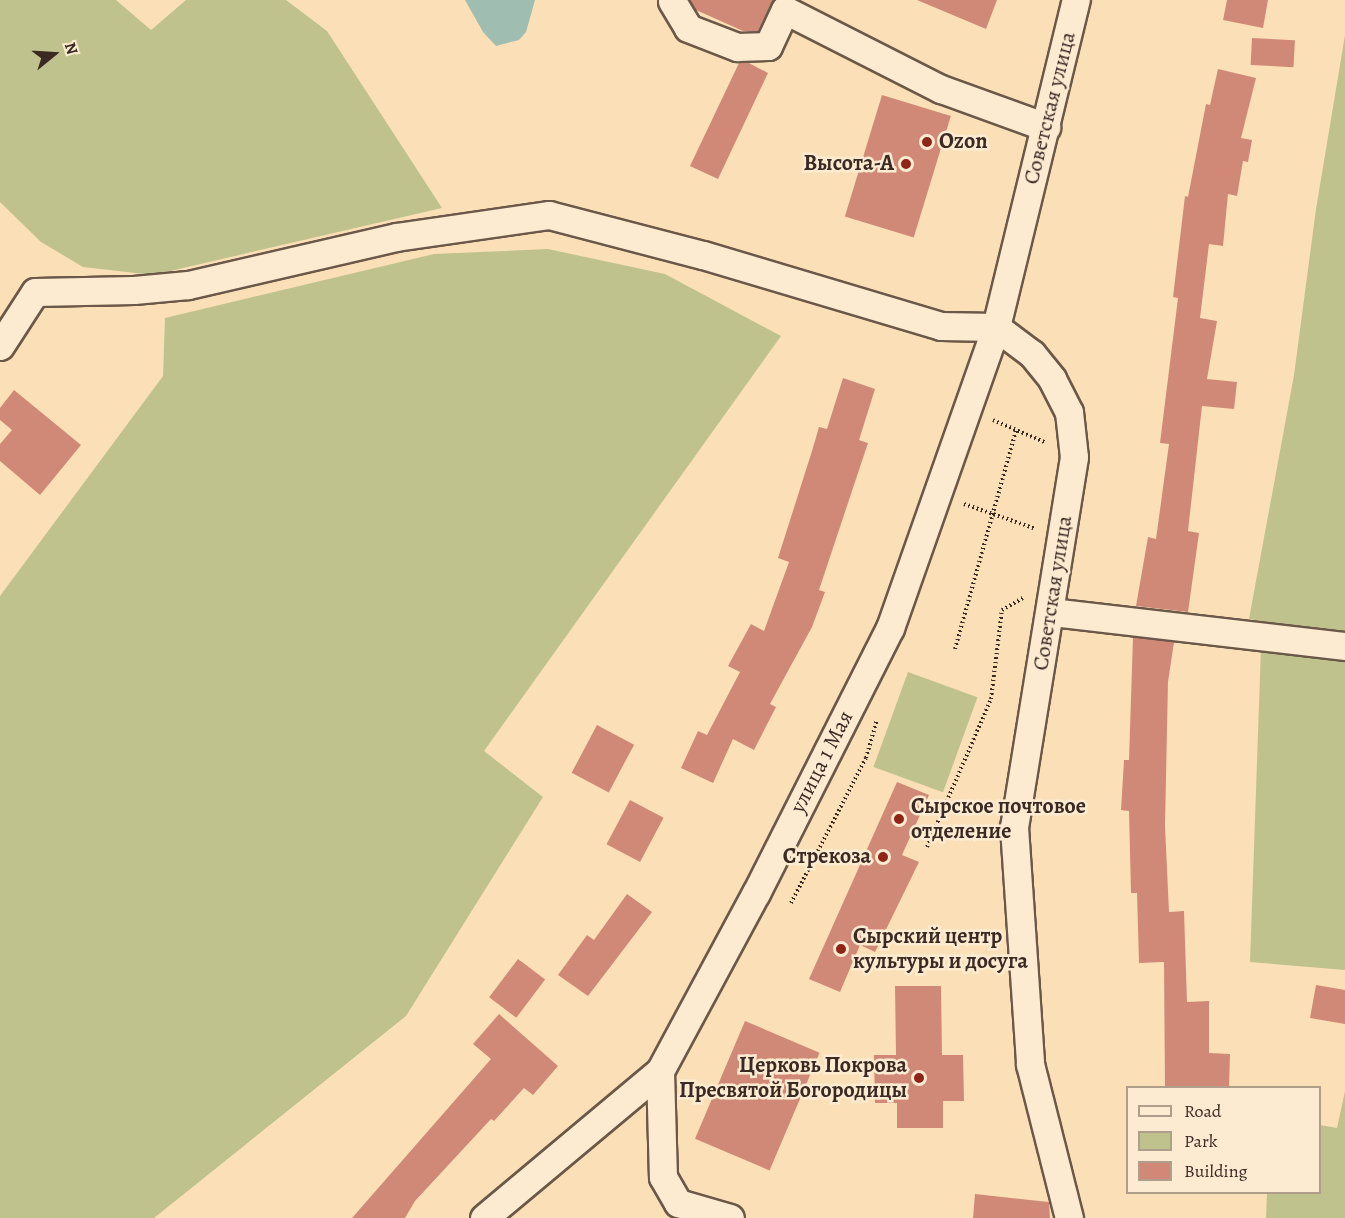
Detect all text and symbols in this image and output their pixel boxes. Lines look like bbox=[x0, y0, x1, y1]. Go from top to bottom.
north arrow bbox=[24, 24, 84, 84]
street label: Советская улица bbox=[1018, 29, 1082, 187]
text: N bbox=[59, 39, 83, 57]
place label: Ozon bbox=[939, 129, 988, 155]
marker: Ozon bbox=[920, 135, 934, 149]
place label: Высота-А bbox=[803, 151, 894, 177]
marker: Высота-А bbox=[899, 157, 913, 171]
street label: Советская улица bbox=[1028, 514, 1078, 672]
street label: улица 1 Мая bbox=[785, 706, 859, 818]
place label: Сырское почтовое отделение bbox=[911, 793, 1086, 844]
marker: Сырское почтовое отделение bbox=[892, 812, 906, 826]
place label: Стрекоза bbox=[783, 844, 871, 870]
marker: Стрекоза bbox=[876, 850, 890, 864]
place label: Сырский центр культуры и досуга bbox=[853, 923, 1028, 974]
marker: Сырский центр культуры и досуга bbox=[834, 942, 848, 956]
place label: Церковь Покрова Пресвятой Богородицы bbox=[679, 1052, 907, 1104]
marker: Церковь Покрова Пресвятой Богородицы bbox=[912, 1071, 926, 1085]
legend bbox=[1126, 1086, 1321, 1194]
text: Road bbox=[1184, 1099, 1221, 1123]
text: Park bbox=[1184, 1129, 1218, 1153]
text: Building bbox=[1184, 1159, 1248, 1183]

